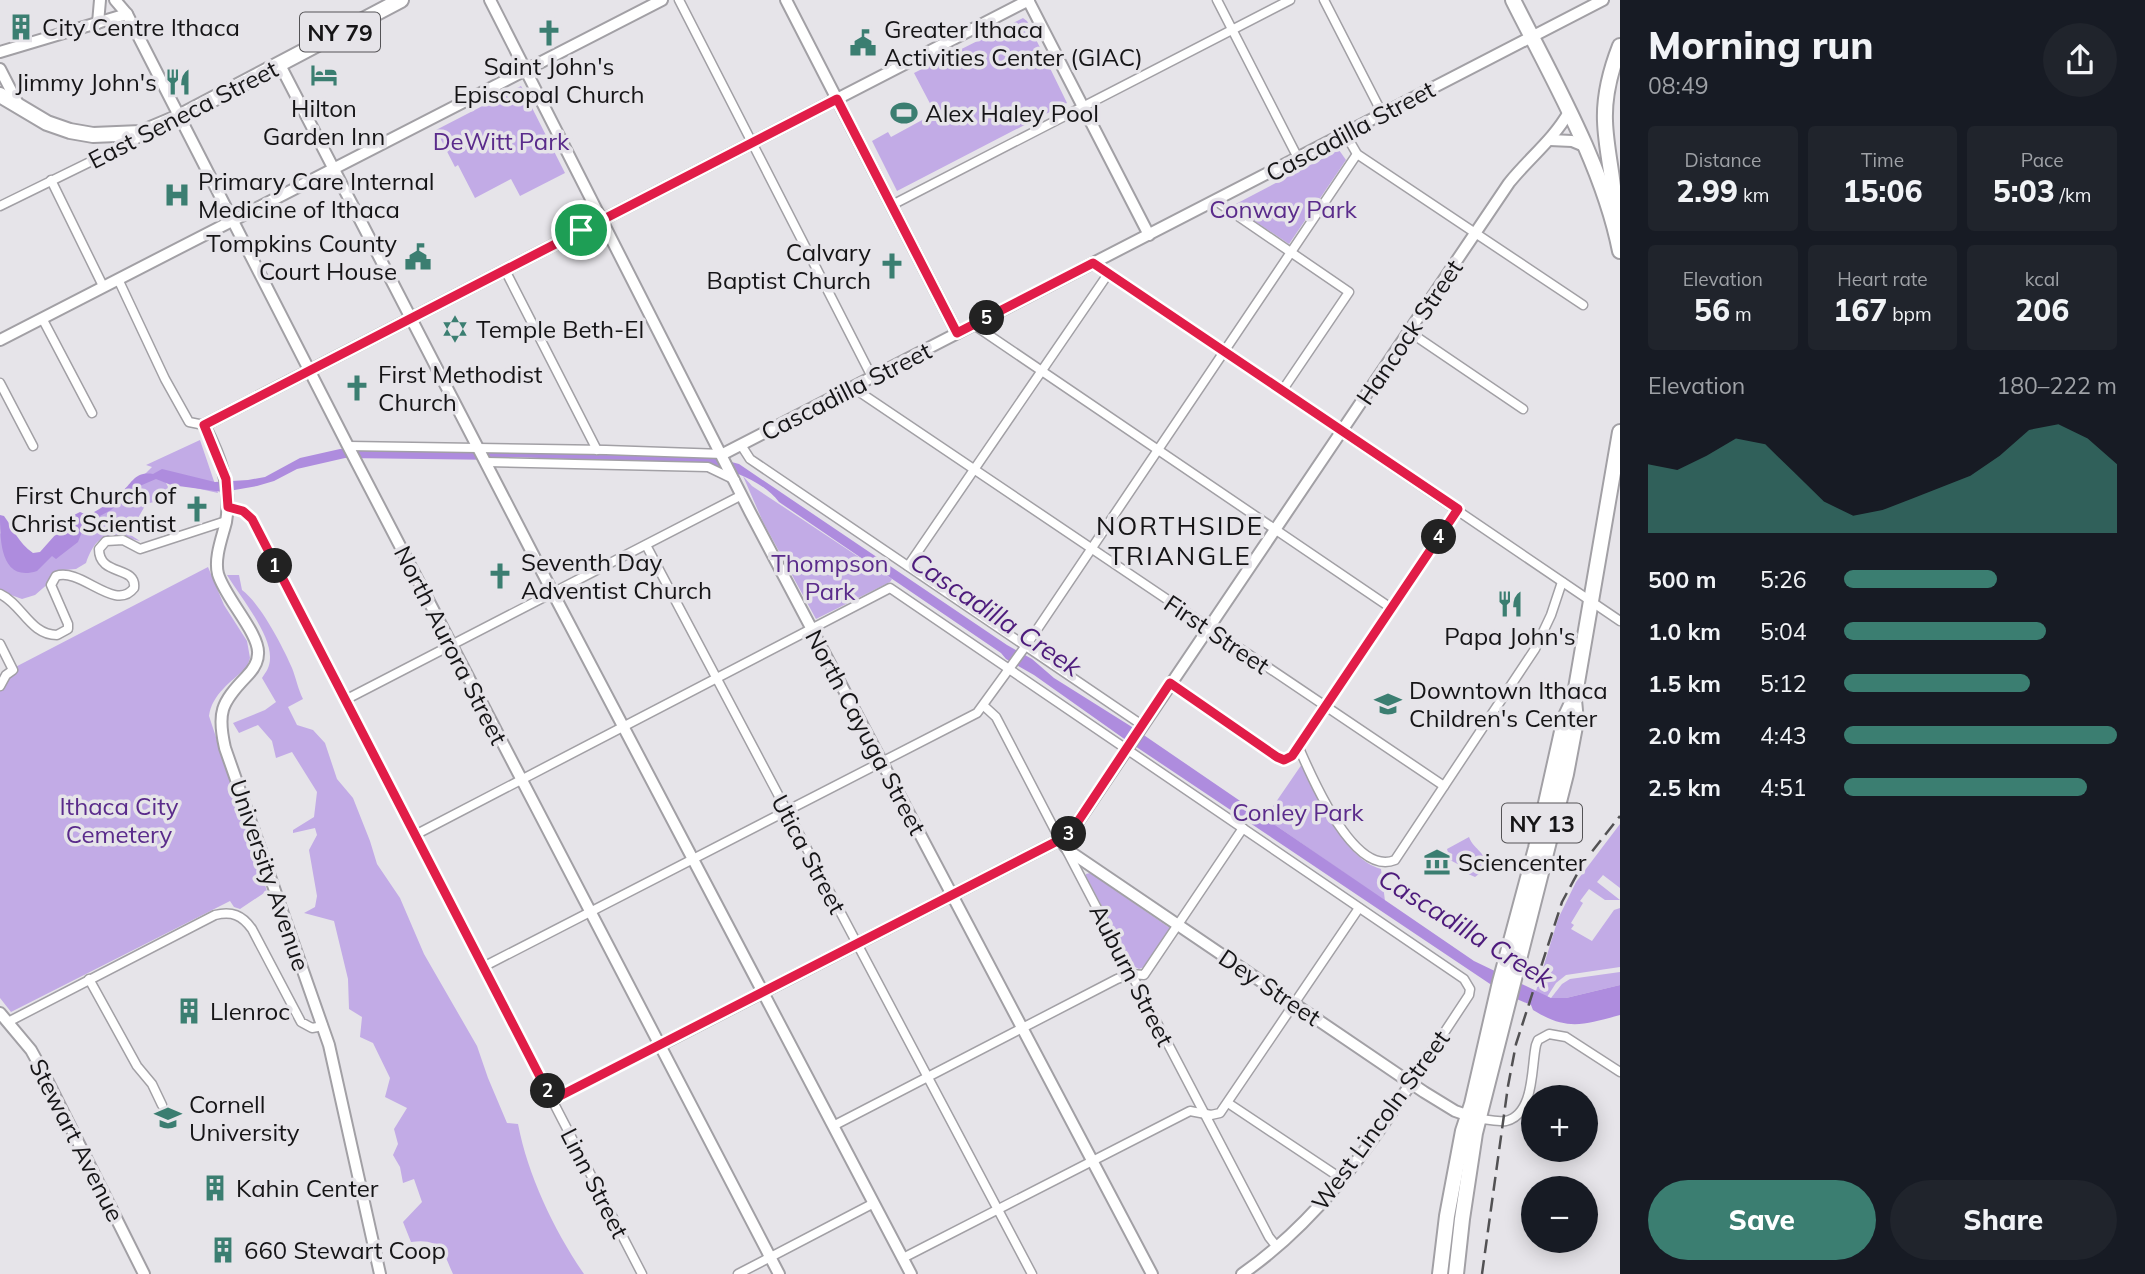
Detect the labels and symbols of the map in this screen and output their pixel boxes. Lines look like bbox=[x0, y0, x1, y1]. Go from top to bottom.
building icon: City Centre Ithaca bbox=[6, 12, 36, 42]
place label: City Centre Ithaca bbox=[42, 12, 240, 42]
road number: NY 79 bbox=[300, 12, 380, 52]
place label: Greater Ithaca Activities Center (GIAC) bbox=[884, 14, 1143, 72]
church icon: Saint John's Episcopal Church bbox=[534, 18, 564, 48]
public building icon: Greater Ithaca Activities Center (GIAC) bbox=[848, 28, 878, 58]
place label: Saint John's Episcopal Church bbox=[453, 51, 645, 109]
street label: East Seneca Street bbox=[83, 53, 283, 175]
hotel icon: Hilton Garden Inn bbox=[309, 60, 339, 90]
place label: Jimmy John's bbox=[15, 67, 157, 97]
restaurant icon: Jimmy John's bbox=[163, 67, 193, 97]
street label: Cascadilla Street bbox=[1260, 74, 1440, 188]
place label: Hilton Garden Inn bbox=[263, 93, 385, 151]
sports icon: Alex Haley Pool bbox=[889, 98, 919, 128]
place label: Alex Haley Pool bbox=[925, 98, 1099, 128]
park label: DeWitt Park bbox=[433, 126, 570, 156]
place label: Primary Care Internal Medicine of Ithaca bbox=[198, 166, 435, 224]
hospital icon: Primary Care Internal Medicine of Ithaca bbox=[162, 180, 192, 210]
park label: Conway Park bbox=[1209, 194, 1357, 224]
pin bbox=[551, 200, 611, 260]
place label: Tompkins County Court House bbox=[206, 228, 397, 286]
place label: Calvary Baptist Church bbox=[707, 237, 871, 295]
public building icon: Tompkins County Court House bbox=[403, 242, 433, 272]
church icon: Calvary Baptist Church bbox=[877, 251, 907, 281]
street label: Hancock Street bbox=[1349, 254, 1469, 410]
pin: 5 bbox=[970, 300, 1004, 336]
synagogue icon: Temple Beth-El bbox=[440, 314, 470, 344]
place label: Temple Beth-El bbox=[476, 314, 644, 344]
street label: Cascadilla Street bbox=[756, 335, 936, 447]
place label: First Methodist Church bbox=[378, 359, 542, 417]
church icon: First Methodist Church bbox=[342, 373, 372, 403]
place label: First Church of Christ Scientist bbox=[11, 480, 177, 538]
church icon: First Church of Christ Scientist bbox=[182, 494, 212, 524]
district label: NORTHSIDE TRIANGLE bbox=[1096, 509, 1264, 572]
pin: 4 bbox=[1422, 520, 1456, 554]
street label: North Aurora Street bbox=[388, 541, 514, 749]
water label: Cascadilla Creek bbox=[904, 545, 1088, 684]
place label: Seventh Day Adventist Church bbox=[521, 547, 712, 605]
pin: 1 bbox=[258, 548, 292, 584]
park label: Thompson Park bbox=[771, 548, 889, 606]
church icon: Seventh Day Adventist Church bbox=[485, 561, 515, 591]
street label: First Street bbox=[1159, 588, 1275, 680]
restaurant icon: Papa John's bbox=[1495, 589, 1525, 619]
place label: Papa John's bbox=[1444, 621, 1576, 651]
street label: North Cayuga Street bbox=[799, 624, 933, 840]
place label: Downtown Ithaca Children's Center bbox=[1409, 675, 1608, 733]
school or university icon: Downtown Ithaca Children's Center bbox=[1373, 689, 1403, 719]
street label: University Avenue bbox=[223, 775, 317, 975]
street label: Utica Street bbox=[765, 789, 853, 919]
park label: Ithaca City Cemetery bbox=[60, 791, 179, 849]
park label: Conley Park bbox=[1232, 797, 1364, 827]
road number: NY 13 bbox=[1502, 804, 1582, 842]
pin: 3 bbox=[1052, 816, 1086, 852]
museum icon: Sciencenter bbox=[1422, 847, 1452, 877]
place label: Sciencenter bbox=[1458, 847, 1587, 877]
water label: Cascadilla Creek bbox=[1373, 861, 1560, 995]
street label: Auburn Street bbox=[1083, 899, 1181, 1051]
street label: Dey Street bbox=[1213, 942, 1327, 1032]
building icon: Llenroc bbox=[174, 996, 204, 1026]
place label: Llenroc bbox=[210, 996, 290, 1026]
street label: West Lincoln Street bbox=[1305, 1024, 1455, 1216]
street label: Stewart Avenue bbox=[23, 1054, 131, 1226]
pin: 2 bbox=[530, 1074, 566, 1108]
place label: Cornell University bbox=[189, 1089, 300, 1147]
school or university icon: Cornell University bbox=[153, 1103, 183, 1133]
street label: Linn Street bbox=[554, 1123, 636, 1243]
building icon: Kahin Center bbox=[200, 1173, 230, 1203]
place label: Kahin Center bbox=[236, 1173, 379, 1203]
building icon: 660 Stewart Coop bbox=[208, 1235, 238, 1265]
place label: 660 Stewart Coop bbox=[244, 1235, 446, 1265]

